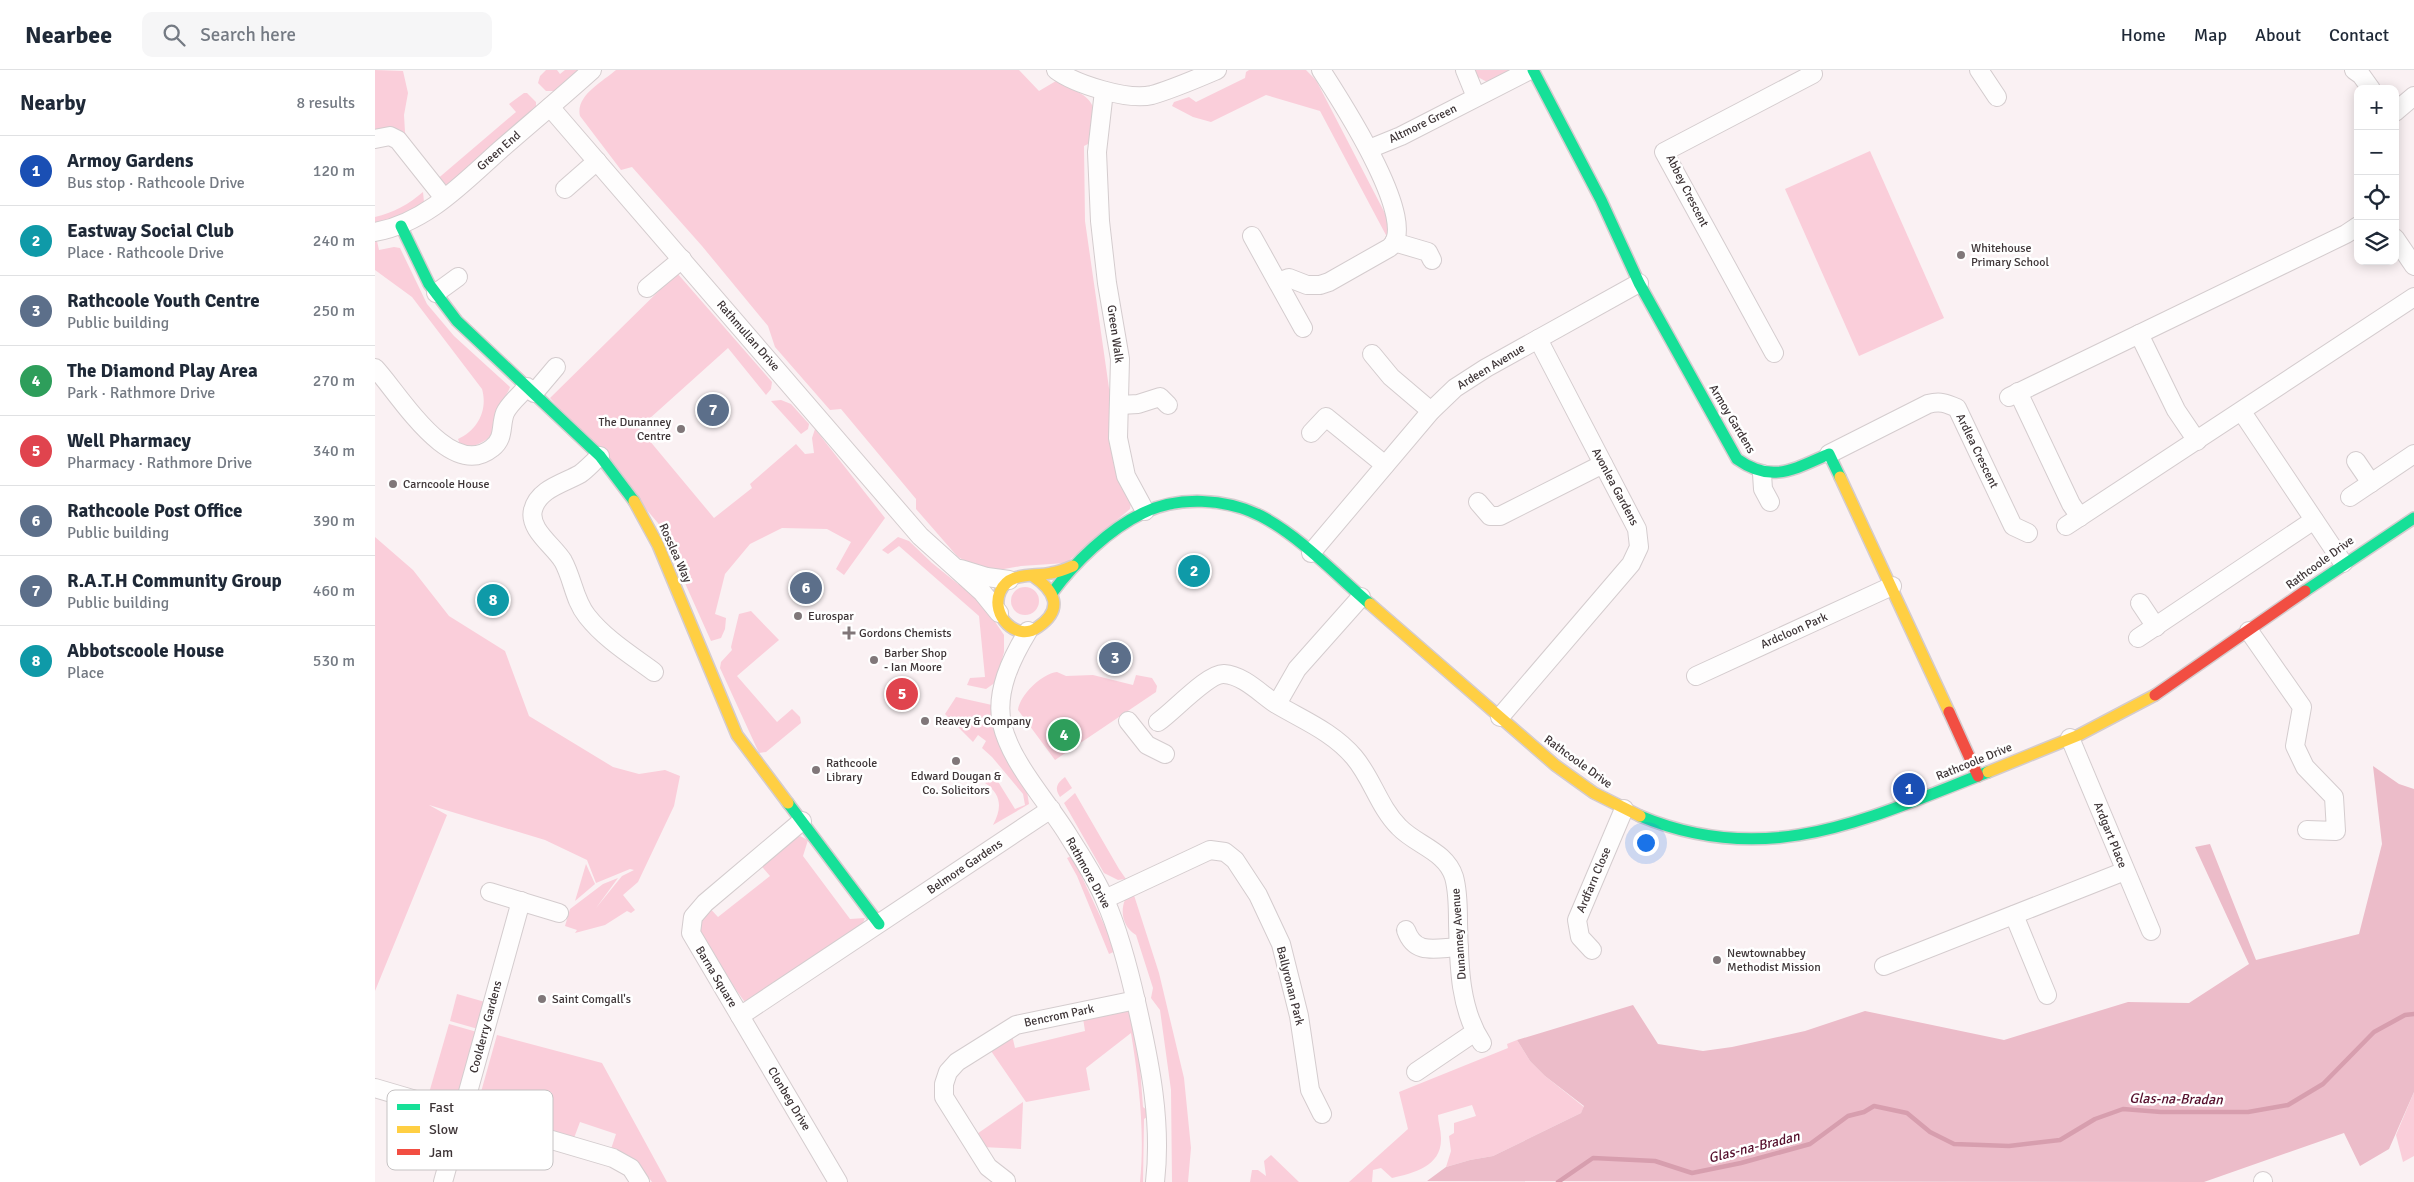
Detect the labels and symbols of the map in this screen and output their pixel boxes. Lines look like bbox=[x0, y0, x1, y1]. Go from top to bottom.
street label: Altmore Green bbox=[1387, 101, 1459, 147]
street label: Green End bbox=[474, 128, 524, 174]
street label: Abbey Crescent bbox=[1662, 152, 1712, 230]
place label: Whitehouse Primary School bbox=[1971, 241, 2049, 270]
marker: Whitehouse Primary School bbox=[1955, 249, 1967, 261]
street label: Rathmullan Drive bbox=[713, 298, 783, 374]
street label: Green Walk bbox=[1104, 304, 1126, 364]
street label: Ardeen Avenue bbox=[1454, 341, 1528, 393]
street label: Armoy Gardens bbox=[1706, 382, 1758, 456]
pin: 7 bbox=[697, 391, 729, 429]
street label: Ardlea Crescent bbox=[1952, 411, 2002, 491]
place label: The Dunanney Centre bbox=[598, 415, 671, 444]
marker: The Dunanney Centre bbox=[675, 423, 687, 435]
street label: Avonlea Gardens bbox=[1588, 446, 1642, 528]
place label: Carncoole House bbox=[403, 477, 489, 492]
marker: Carncoole House bbox=[387, 478, 399, 490]
street label: Rosslea Way bbox=[655, 521, 695, 585]
street label: Rathcoole Drive bbox=[2283, 533, 2357, 593]
pin: 2 bbox=[1178, 552, 1210, 590]
pin: 6 bbox=[790, 569, 822, 607]
pin: 8 bbox=[477, 581, 509, 619]
place label: Eurospar bbox=[808, 609, 854, 624]
marker: Eurospar bbox=[792, 610, 804, 622]
street label: Ardcloon Park bbox=[1758, 610, 1830, 652]
place label: Gordons Chemists bbox=[859, 626, 952, 641]
marker: Gordons Chemists bbox=[843, 627, 855, 639]
pin: 3 bbox=[1099, 639, 1131, 677]
place label: Barber Shop - Ian Moore bbox=[884, 646, 947, 675]
marker: Barber Shop - Ian Moore bbox=[868, 654, 880, 666]
pin: 5 bbox=[886, 675, 918, 713]
place label: Reavey & Company bbox=[935, 714, 1031, 729]
marker: Reavey & Company bbox=[919, 715, 931, 727]
pin: 4 bbox=[1048, 716, 1080, 754]
street label: Rathcoole Drive bbox=[1541, 732, 1615, 792]
street label: Rathcoole Drive bbox=[1934, 740, 2014, 784]
marker: Edward Dougan & Co. Solicitors bbox=[950, 755, 962, 767]
place label: Rathcoole Library bbox=[826, 756, 877, 785]
marker: Rathcoole Library bbox=[810, 764, 822, 776]
place label: Edward Dougan & Co. Solicitors bbox=[911, 769, 1002, 798]
pin: 1 bbox=[1893, 770, 1925, 808]
street label: Ardgart Place bbox=[2090, 800, 2130, 870]
your location bbox=[1633, 830, 1659, 856]
street label: Rathmore Drive bbox=[1062, 835, 1114, 911]
street label: Belmore Gardens bbox=[924, 836, 1006, 898]
street label: Ardfarn Close bbox=[1573, 845, 1615, 915]
street label: Dunanney Avenue bbox=[1448, 888, 1470, 980]
street label: Barna Square bbox=[692, 944, 740, 1010]
street label: Ballyronan Park bbox=[1273, 945, 1307, 1027]
place label: Newtownabbey Methodist Mission bbox=[1727, 946, 1821, 975]
marker: Newtownabbey Methodist Mission bbox=[1711, 954, 1723, 966]
street label: Coolderry Gardens bbox=[466, 979, 506, 1075]
place label: Saint Comgall's bbox=[552, 992, 631, 1007]
marker: Saint Comgall's bbox=[536, 993, 548, 1005]
street label: Bencrom Park bbox=[1023, 1001, 1095, 1031]
street label: Clonbeg Drive bbox=[764, 1064, 814, 1134]
legend bbox=[387, 1090, 553, 1170]
water label: Glas-na-Bradan bbox=[2129, 1090, 2223, 1108]
text: Fast bbox=[429, 1099, 454, 1116]
text: Slow bbox=[429, 1121, 458, 1138]
water label: Glas-na-Bradan bbox=[1707, 1127, 1802, 1167]
text: Jam bbox=[429, 1144, 453, 1161]

